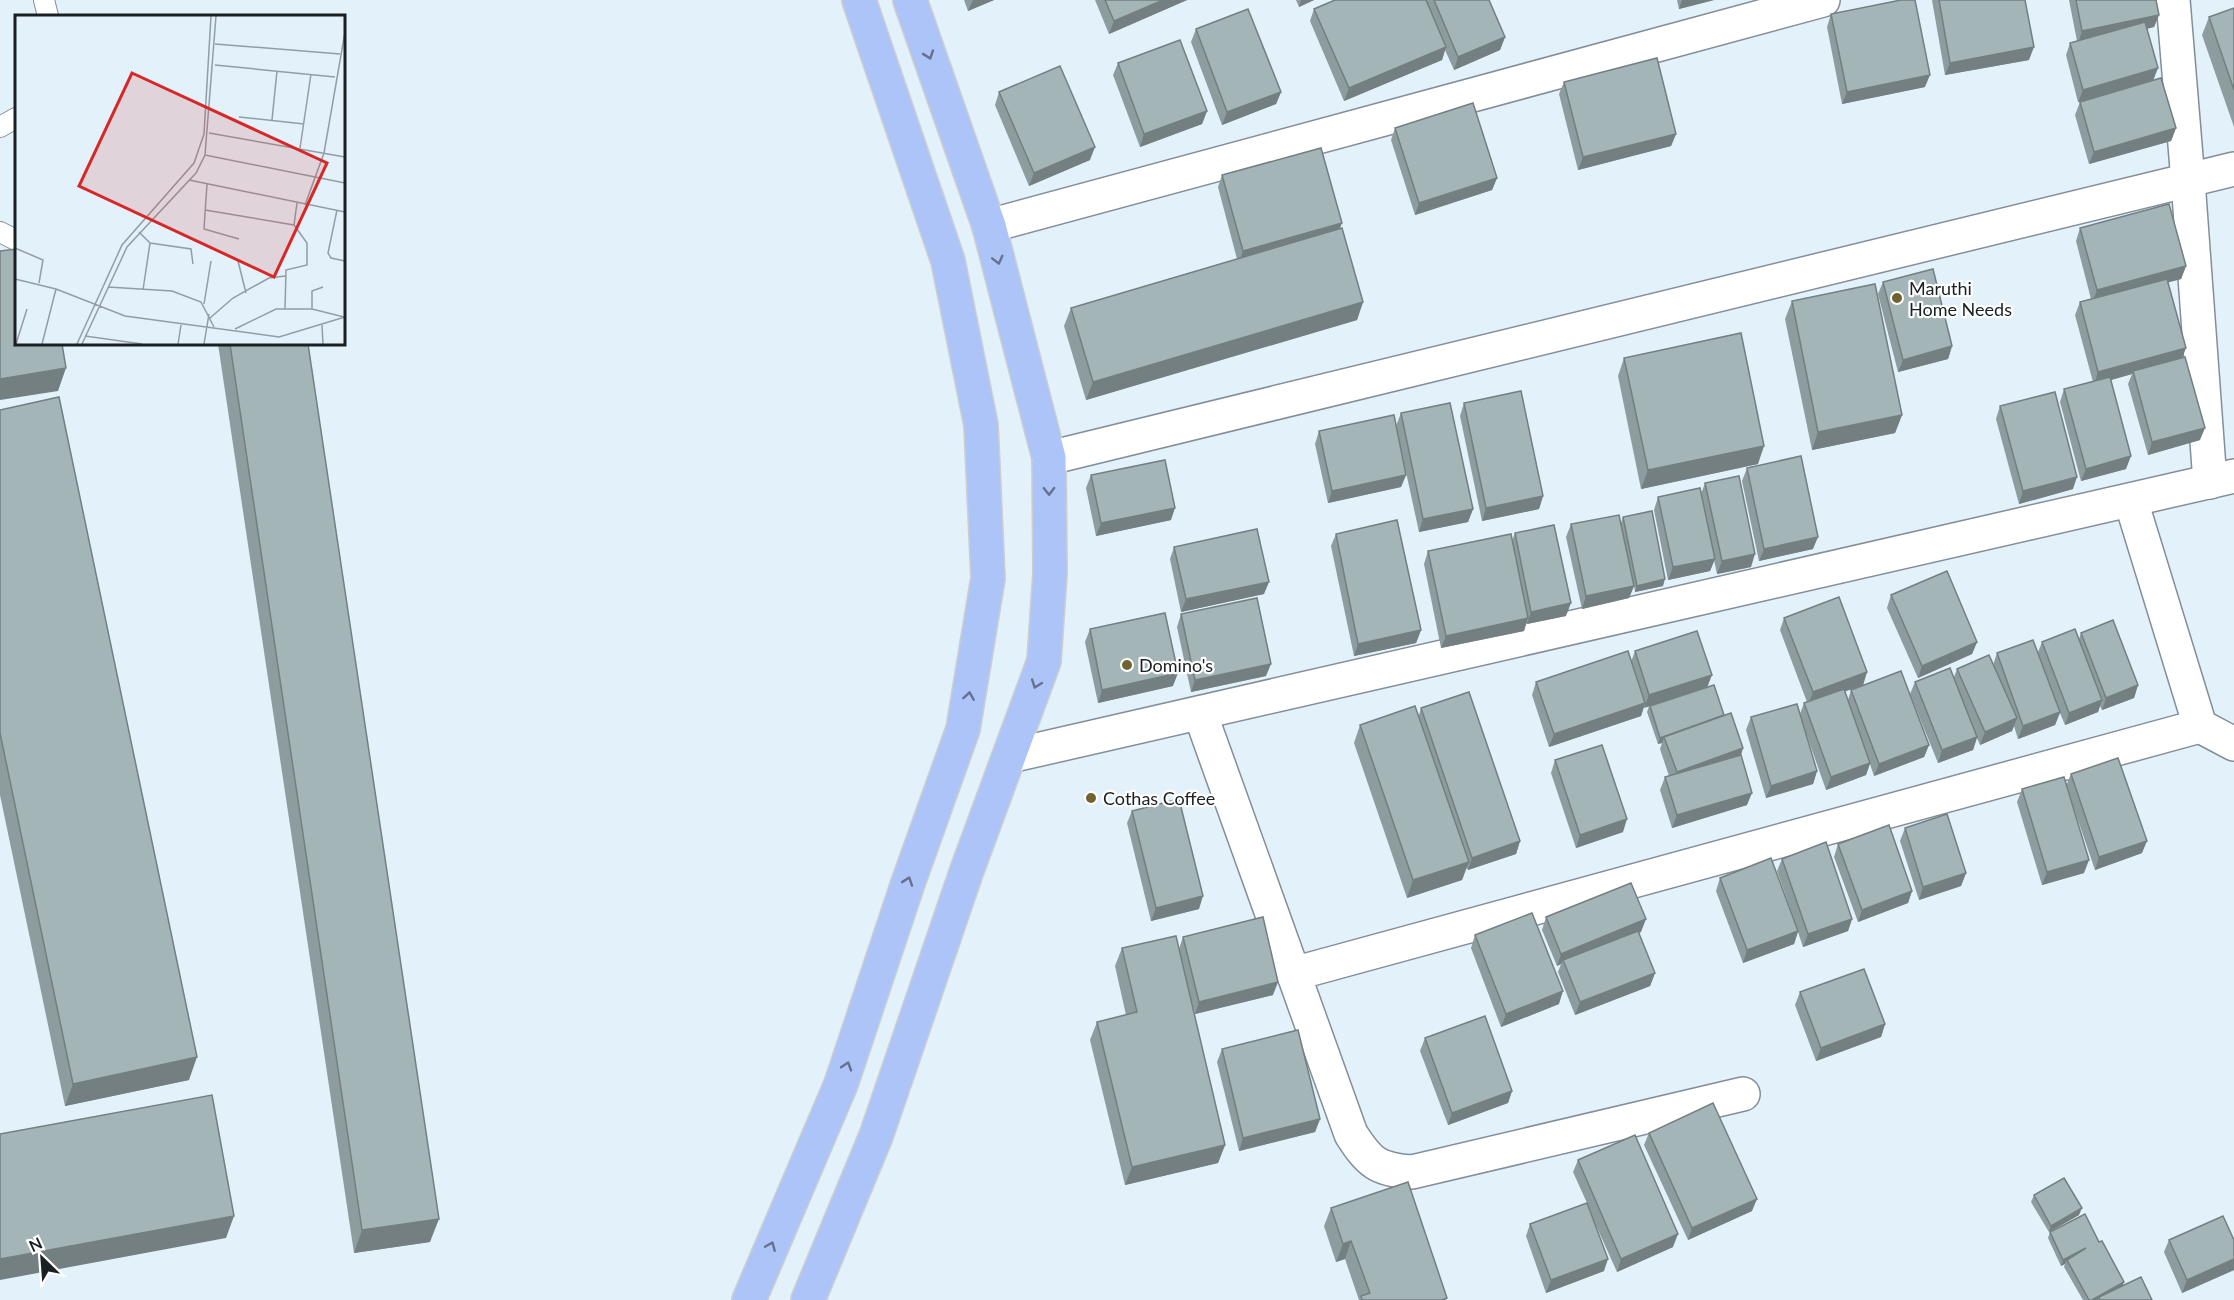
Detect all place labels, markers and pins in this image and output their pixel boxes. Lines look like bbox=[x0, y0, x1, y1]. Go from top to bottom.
place label: Maruthi Home Needs bbox=[1909, 277, 2012, 320]
marker: Maruthi Home Needs bbox=[1890, 291, 1904, 305]
place label: Domino's bbox=[1139, 654, 1213, 676]
marker: Domino's bbox=[1120, 658, 1134, 672]
place label: Cothas Coffee bbox=[1103, 787, 1215, 809]
marker: Cothas Coffee bbox=[1084, 791, 1098, 805]

